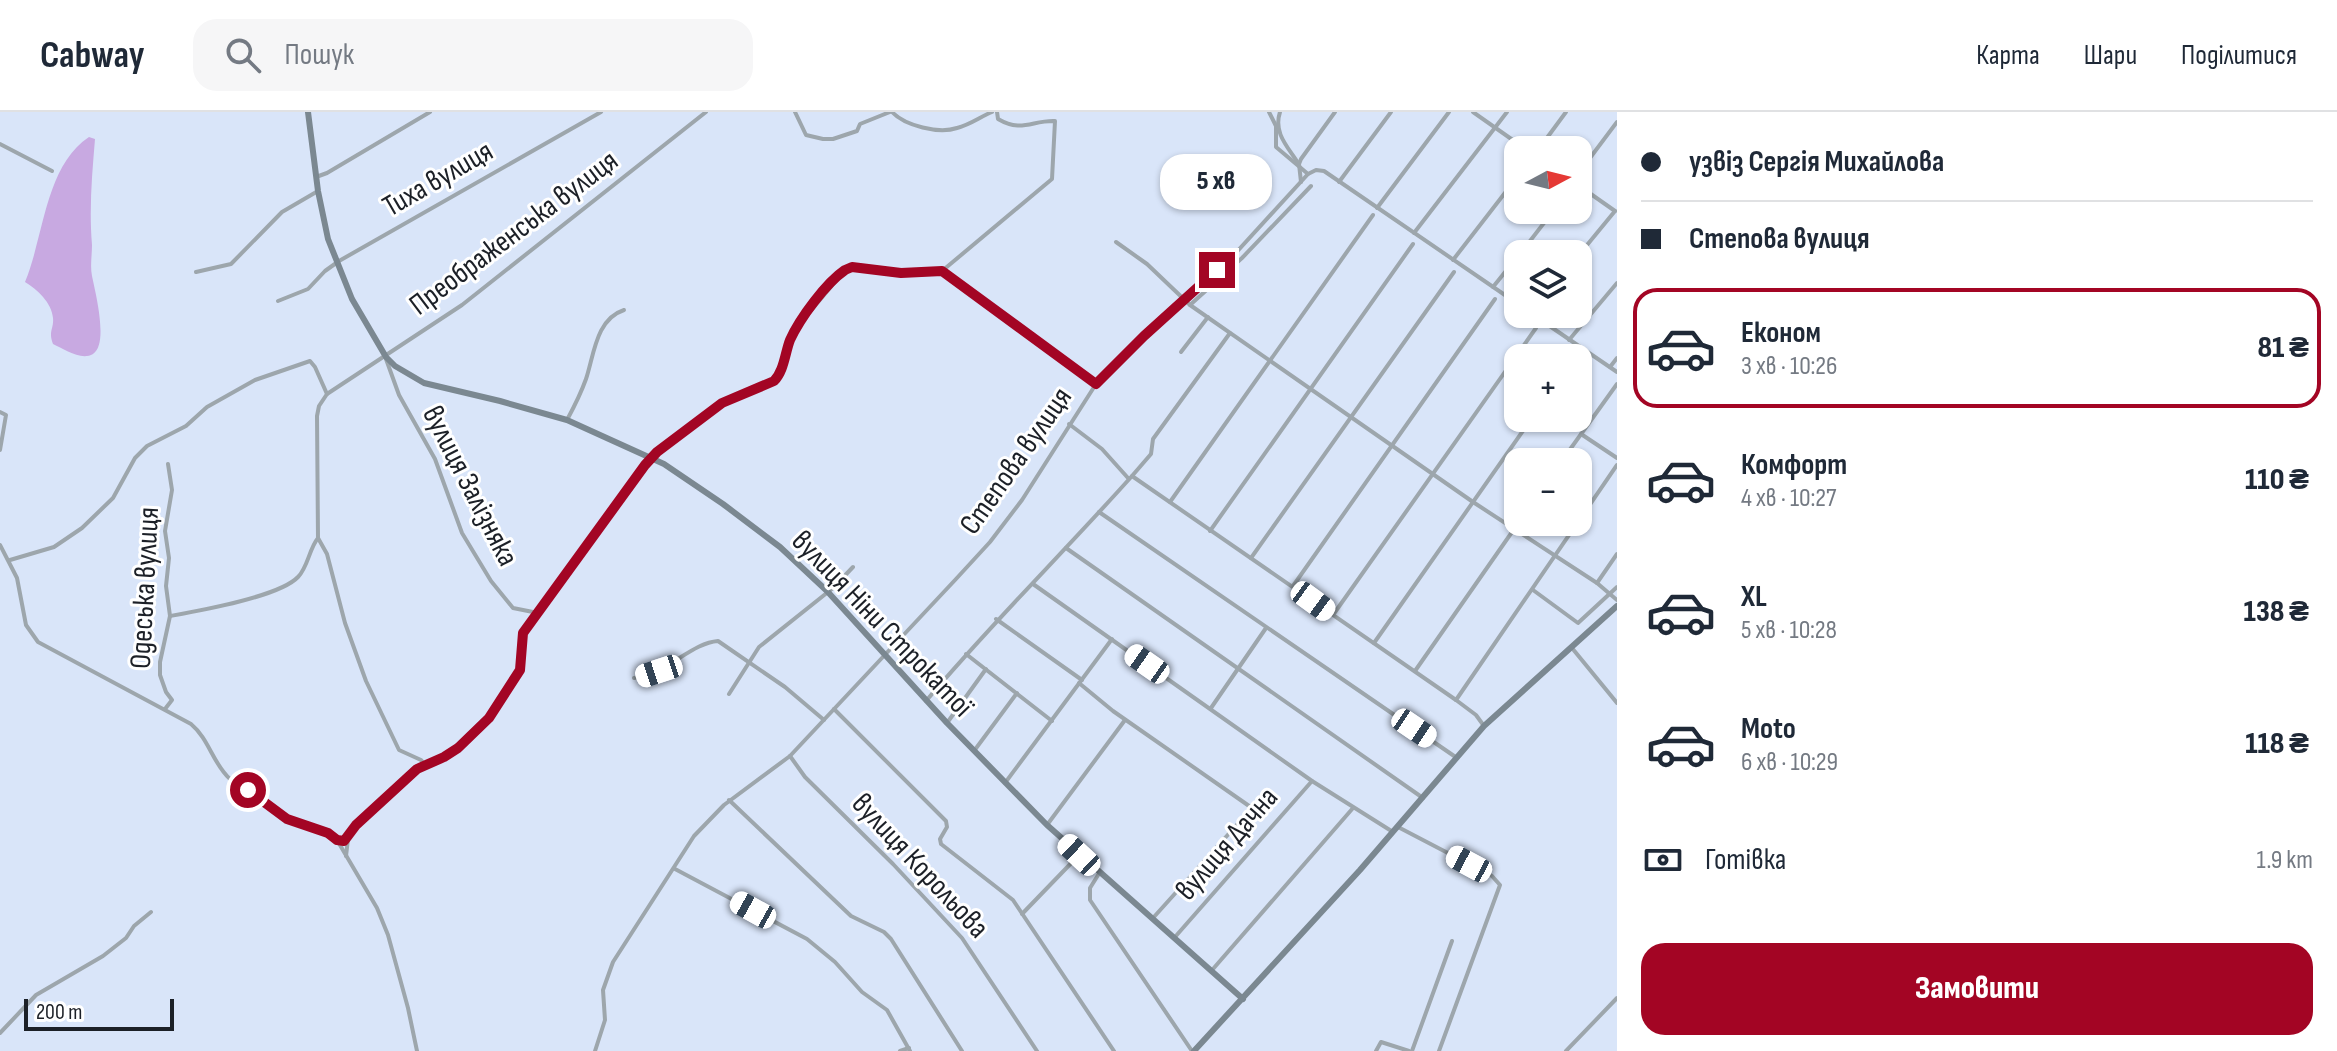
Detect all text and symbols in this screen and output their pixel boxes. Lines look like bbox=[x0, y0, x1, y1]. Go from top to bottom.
search box bbox=[193, 19, 753, 91]
text: Cabway bbox=[40, 33, 145, 78]
icon: search bbox=[221, 33, 265, 77]
text: Пошук bbox=[285, 37, 354, 73]
text: Карта bbox=[1976, 39, 2040, 72]
text: Шари bbox=[2084, 39, 2137, 72]
text: Поділитися bbox=[2181, 39, 2297, 72]
street label: Тиха вулиця bbox=[377, 133, 499, 225]
north arrow bbox=[1504, 136, 1592, 224]
map controls bbox=[1504, 136, 1592, 536]
street label: Преображенська вулиця bbox=[403, 143, 625, 323]
text: узвіз Сергія Михайлова bbox=[1689, 144, 1944, 180]
callout: 5 хв bbox=[1161, 154, 1273, 210]
text: 5 хв bbox=[1197, 166, 1235, 197]
text: Степова вулиця bbox=[1689, 221, 1870, 257]
button: layers bbox=[1504, 240, 1592, 328]
route end bbox=[1199, 252, 1235, 288]
icon: car bbox=[1645, 312, 1717, 384]
text: Економ bbox=[1741, 315, 1821, 351]
text: 81 ₴ bbox=[2257, 330, 2309, 366]
button: + bbox=[1504, 344, 1592, 432]
text: 3 хв · 10:26 bbox=[1741, 351, 1837, 382]
street label: Степова вулиця bbox=[952, 381, 1080, 541]
street label: вулиця Залізняка bbox=[414, 400, 526, 572]
icon: car bbox=[1645, 444, 1717, 516]
text: Комфорт bbox=[1741, 447, 1847, 483]
button: − bbox=[1504, 448, 1592, 536]
text: 110 ₴ bbox=[2245, 462, 2309, 498]
text: 4 хв · 10:27 bbox=[1741, 483, 1836, 514]
street label: Одеська вулиця bbox=[123, 506, 167, 670]
street label: вулиця Ніни Строкатої bbox=[784, 523, 981, 726]
icon: car bbox=[1645, 576, 1717, 648]
car bbox=[1287, 577, 1339, 625]
text: XL bbox=[1741, 579, 1767, 615]
text: 138 ₴ bbox=[2244, 594, 2309, 630]
text: 5 хв · 10:28 bbox=[1741, 615, 1837, 646]
car bbox=[1120, 640, 1174, 688]
car bbox=[632, 652, 686, 690]
car bbox=[1387, 705, 1441, 751]
icon: car bbox=[1645, 708, 1717, 780]
text: Moto bbox=[1741, 711, 1796, 747]
text: 118 ₴ bbox=[2245, 726, 2309, 762]
text: 6 хв · 10:29 bbox=[1741, 747, 1838, 778]
route start bbox=[230, 772, 266, 808]
street label: вулиця Дачна bbox=[1168, 780, 1286, 908]
street label: вулиця Корольова bbox=[844, 786, 996, 946]
car bbox=[1053, 830, 1105, 880]
icon: cash bbox=[1641, 838, 1685, 882]
car bbox=[1442, 842, 1496, 886]
text: Готівка bbox=[1705, 842, 1786, 878]
text: 1.9 km bbox=[2257, 845, 2313, 876]
car bbox=[726, 888, 780, 932]
button: Замовити bbox=[1641, 943, 2313, 1035]
scale bar bbox=[24, 995, 174, 1031]
text: 200 m bbox=[36, 999, 82, 1026]

